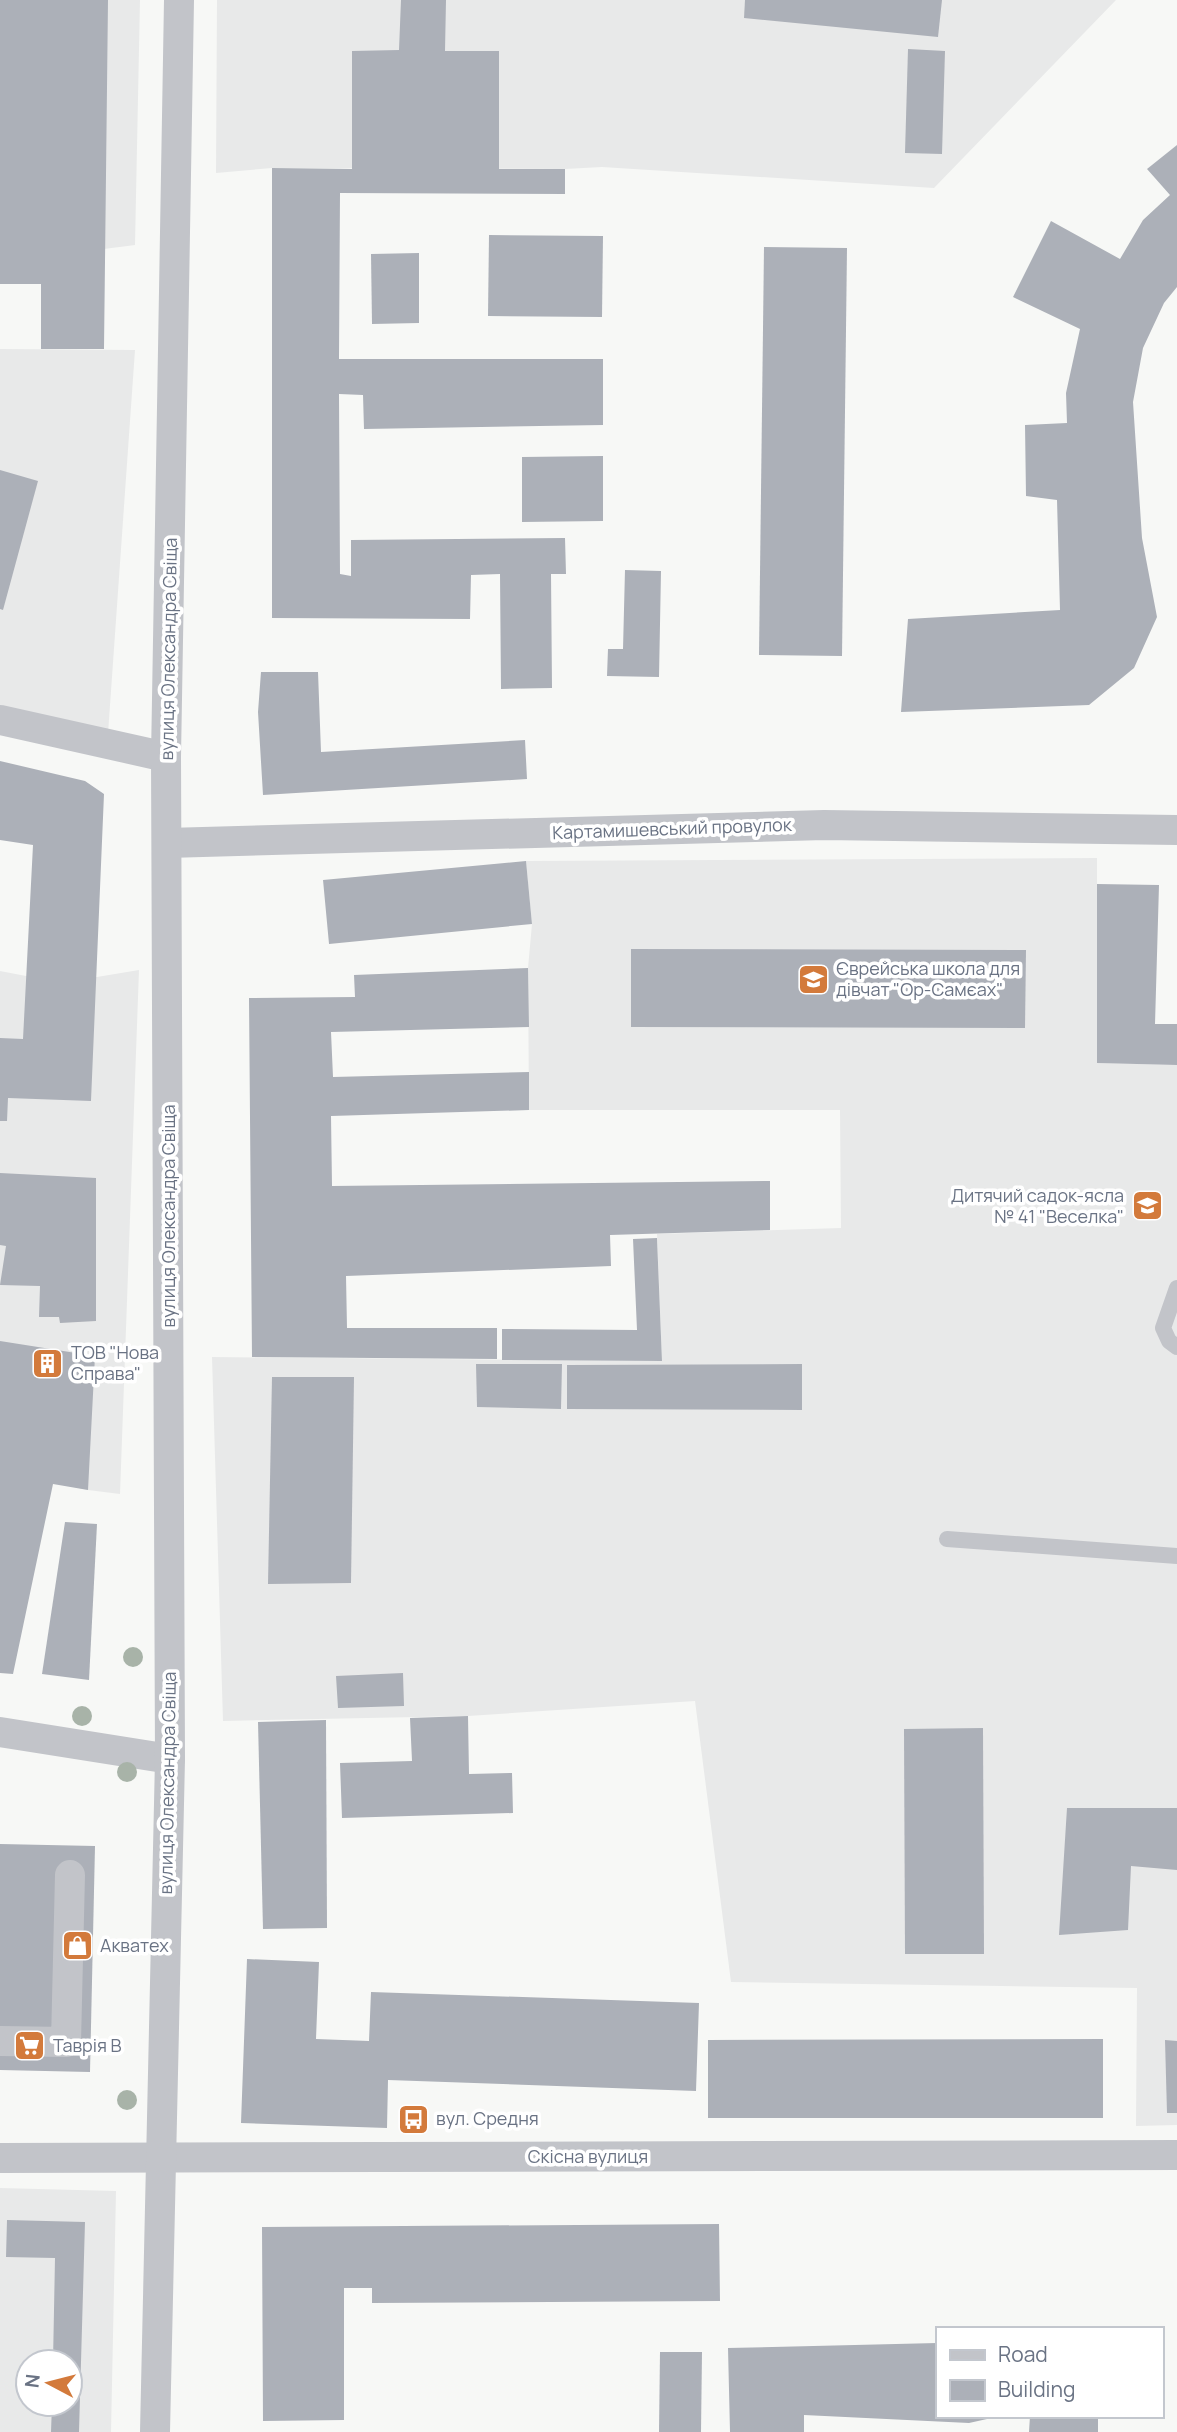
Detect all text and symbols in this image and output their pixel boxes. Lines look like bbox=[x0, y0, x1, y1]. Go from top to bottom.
street label: вулиця Олександра Свіща bbox=[154, 537, 182, 761]
street label: Картамишевський провулок bbox=[552, 812, 793, 844]
place label: Єврейська школа для дівчат "Ор-Самєах" bbox=[836, 956, 1020, 1001]
school or university icon: Єврейська школа для дівчат "Ор-Самєах" bbox=[796, 962, 830, 996]
street label: вулиця Олександра Свіща bbox=[156, 1105, 180, 1327]
place label: Дитячий садок-ясла № 41 "Веселка" bbox=[951, 1183, 1124, 1228]
school or university icon: Дитячий садок-ясла № 41 "Веселка" bbox=[1130, 1189, 1164, 1223]
place label: ТОВ "Нова Справа" bbox=[71, 1340, 159, 1385]
building icon: ТОВ "Нова Справа" bbox=[31, 1346, 65, 1380]
street label: вулиця Олександра Свіща bbox=[153, 1671, 181, 1895]
shop icon: Акватех bbox=[60, 1929, 94, 1963]
place label: Акватех bbox=[100, 1933, 169, 1957]
supermarket icon: Таврія В bbox=[13, 2029, 47, 2063]
place label: Таврія В bbox=[53, 2033, 122, 2057]
bus stop icon: вул. Средня bbox=[396, 2102, 430, 2136]
place label: вул. Средня bbox=[436, 2106, 539, 2130]
street label: Cкісна вулиця bbox=[528, 2144, 648, 2168]
legend bbox=[936, 2327, 1163, 2418]
text: Road bbox=[998, 2340, 1048, 2368]
north arrow bbox=[14, 2348, 84, 2418]
text: N bbox=[18, 2373, 46, 2389]
text: Building bbox=[998, 2375, 1075, 2403]

